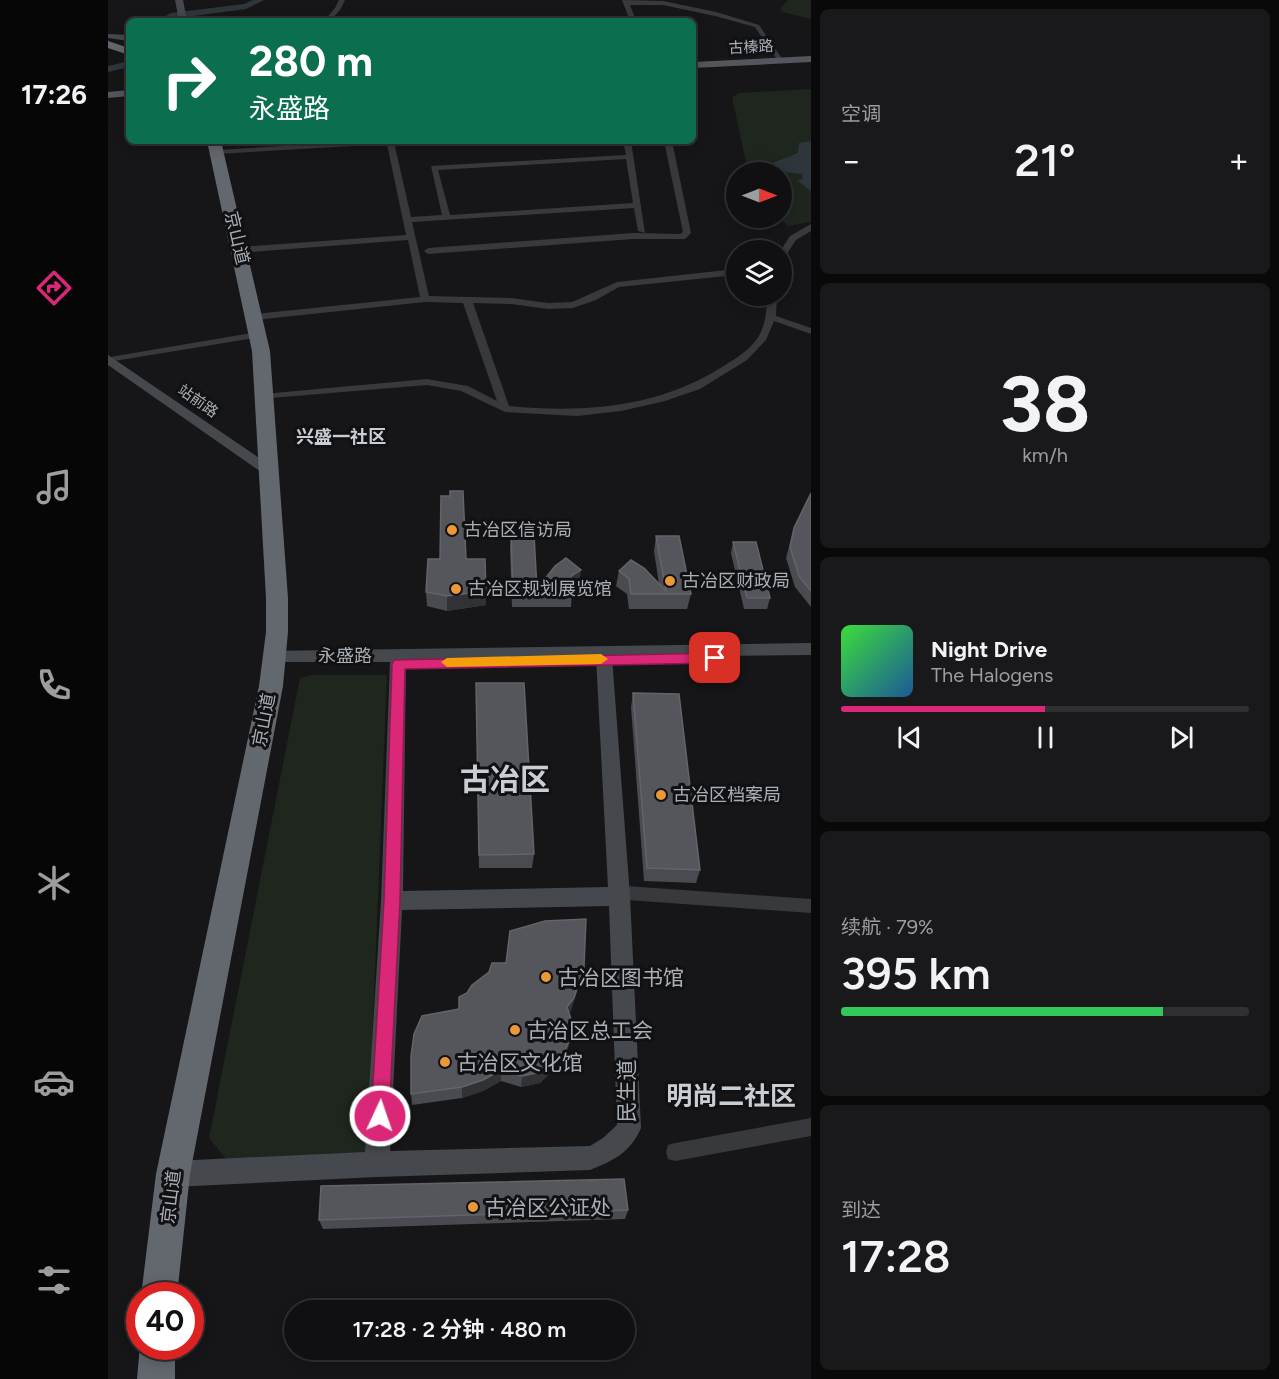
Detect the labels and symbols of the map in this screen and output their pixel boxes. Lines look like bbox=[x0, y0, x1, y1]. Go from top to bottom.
street label: 古榛路 bbox=[728, 37, 774, 57]
north arrow bbox=[726, 162, 792, 228]
street label: 京山道 bbox=[220, 209, 254, 267]
street label: 站前路 bbox=[174, 381, 222, 421]
district label: 兴盛一社区 bbox=[296, 426, 386, 448]
place label: 古冶区信访局 bbox=[464, 519, 572, 541]
marker: 古冶区信访局 bbox=[445, 523, 459, 537]
place label: 古冶区财政局 bbox=[682, 570, 790, 592]
marker: 古冶区财政局 bbox=[663, 574, 677, 588]
place label: 古冶区规划展览馆 bbox=[468, 578, 612, 600]
marker: 古冶区规划展览馆 bbox=[449, 582, 463, 596]
pin bbox=[689, 632, 740, 683]
street label: 永盛路 bbox=[318, 645, 372, 667]
street label: 京山道 bbox=[248, 691, 280, 749]
district label: 古冶区 bbox=[460, 761, 550, 798]
place label: 古冶区档案局 bbox=[673, 784, 781, 806]
marker: 古冶区档案局 bbox=[654, 788, 668, 802]
place label: 古冶区图书馆 bbox=[558, 965, 684, 990]
marker: 古冶区图书馆 bbox=[539, 970, 553, 984]
place label: 古冶区总工会 bbox=[527, 1018, 653, 1043]
marker: 古冶区总工会 bbox=[508, 1023, 522, 1037]
place label: 古冶区文化馆 bbox=[457, 1050, 583, 1075]
marker: 古冶区文化馆 bbox=[438, 1055, 452, 1069]
street label: 民生道 bbox=[614, 1060, 639, 1123]
district label: 明尚二社区 bbox=[666, 1080, 796, 1112]
position arrow bbox=[348, 1084, 412, 1148]
street label: 京山道 bbox=[157, 1169, 185, 1225]
place label: 古冶区公证处 bbox=[485, 1195, 611, 1220]
marker: 古冶区公证处 bbox=[466, 1200, 480, 1214]
speed limit sign: 40 bbox=[126, 1282, 204, 1360]

